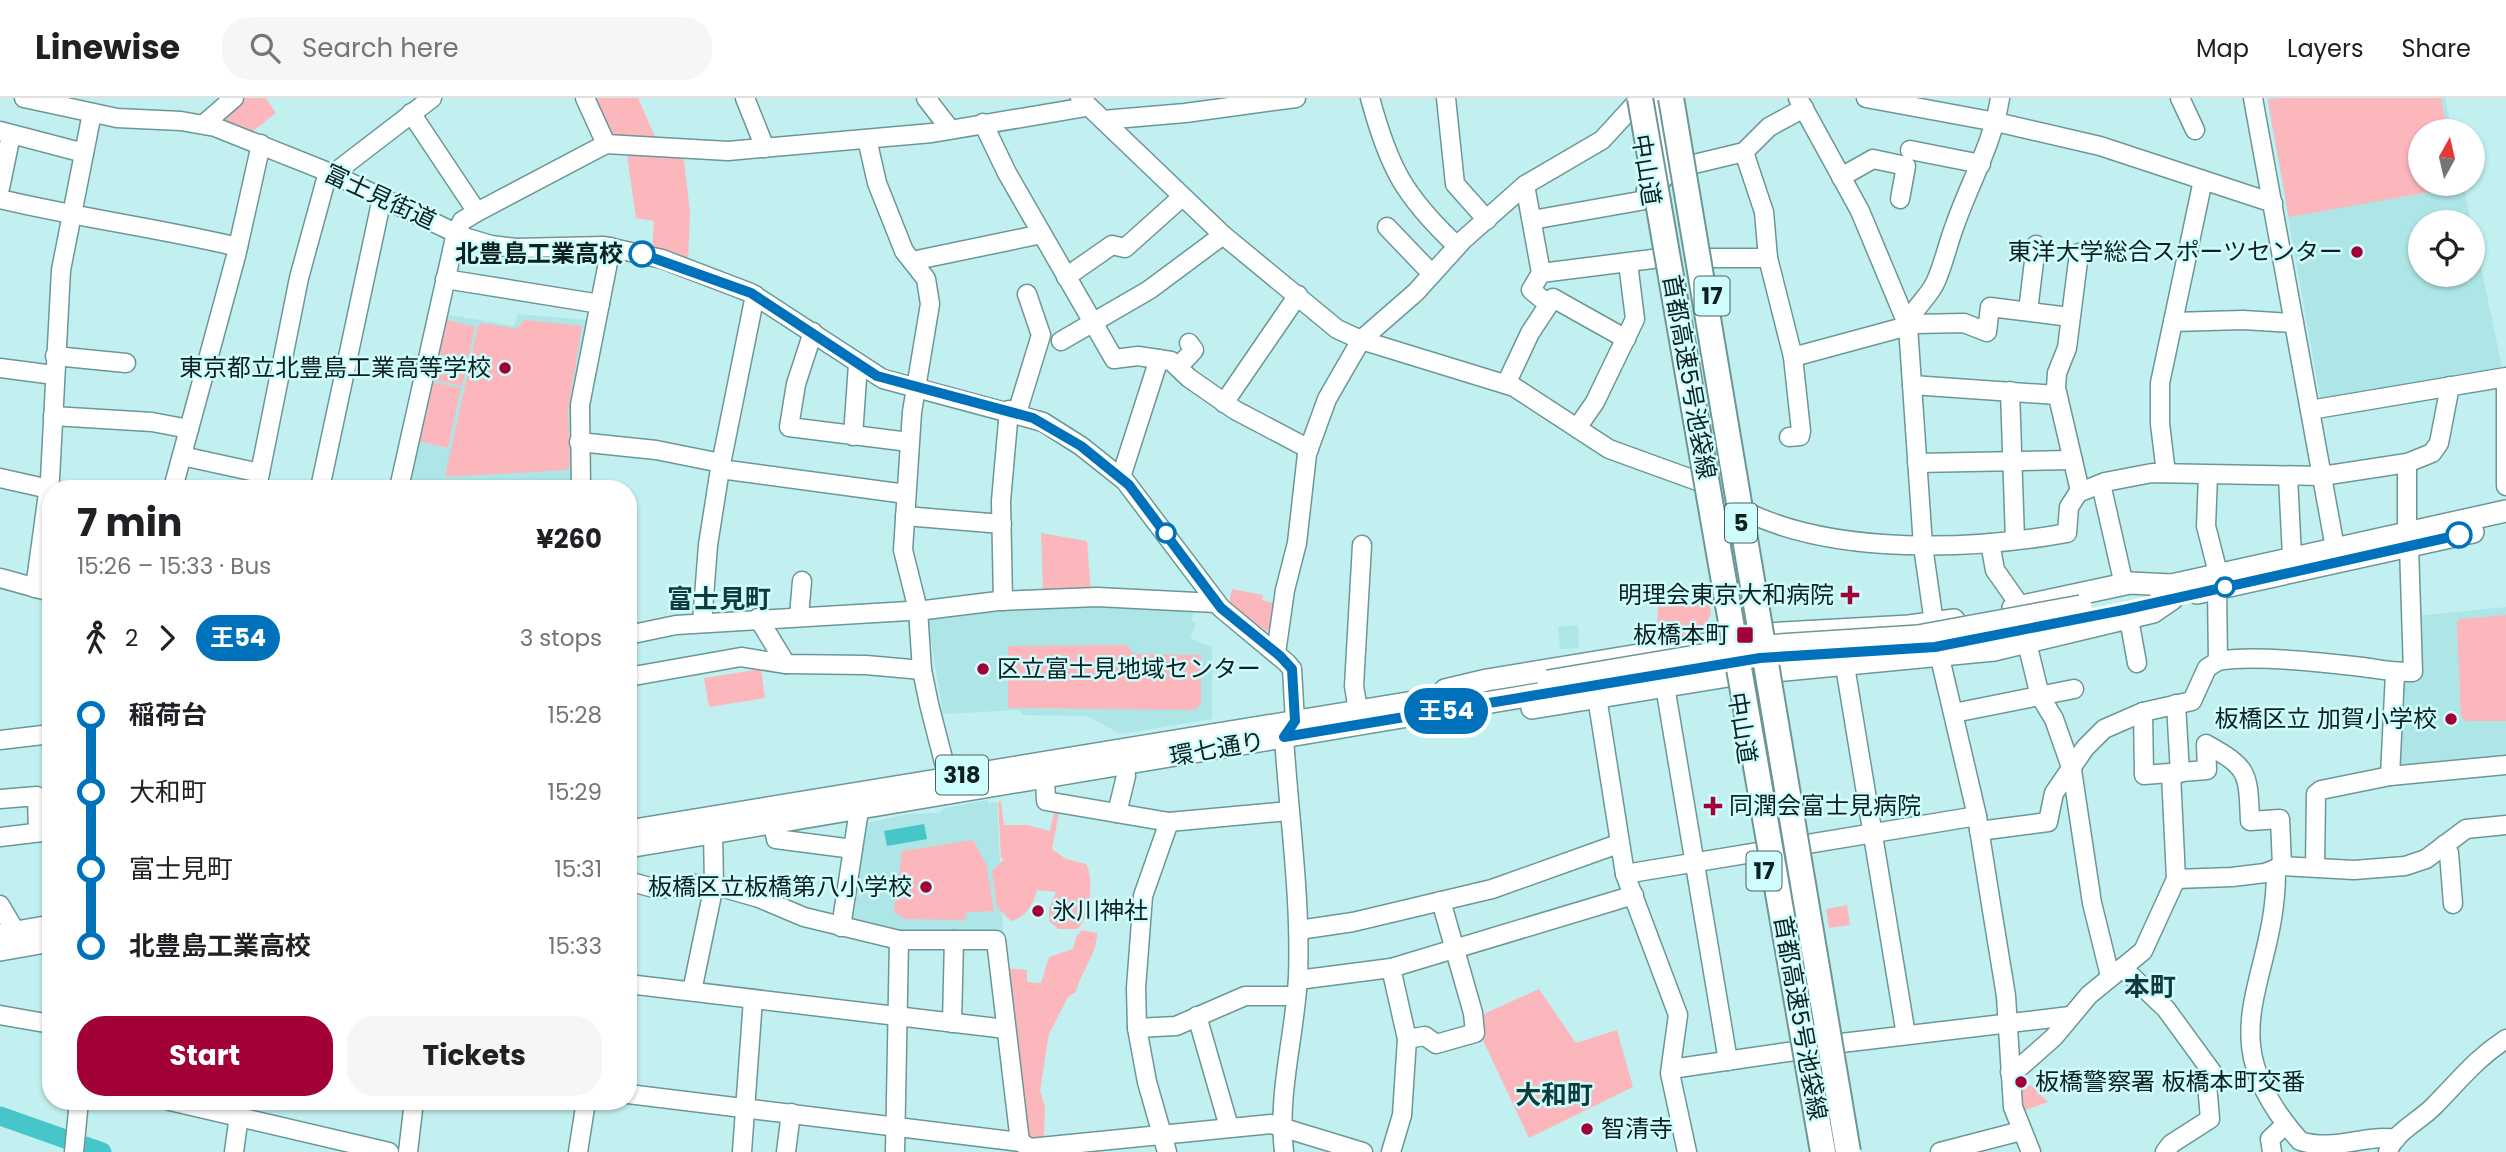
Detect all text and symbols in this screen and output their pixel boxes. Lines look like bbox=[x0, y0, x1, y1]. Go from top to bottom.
search box bbox=[222, 17, 712, 80]
text: Linewise bbox=[35, 24, 180, 71]
icon: search bbox=[246, 29, 284, 67]
text: Search here bbox=[302, 30, 459, 66]
text: Map bbox=[2196, 32, 2249, 65]
text: Layers bbox=[2287, 32, 2363, 65]
text: Share bbox=[2401, 32, 2471, 65]
north arrow bbox=[2408, 119, 2485, 196]
map controls bbox=[2408, 119, 2485, 287]
street label: 中山道 bbox=[1625, 132, 1668, 208]
street label: 富士見街道 bbox=[319, 156, 442, 237]
button: locate bbox=[2408, 210, 2485, 287]
place label: 東洋大学総合スポーツセンター bbox=[2007, 235, 2343, 268]
place label: 北豊島工業高校 bbox=[455, 237, 623, 270]
marker: 北豊島工業高校 bbox=[629, 241, 655, 267]
marker: 東洋大学総合スポーツセンター bbox=[2349, 244, 2365, 260]
street label: 首都高速5号池袋線 bbox=[1655, 272, 1724, 482]
road number: 17 bbox=[1694, 276, 1730, 316]
place label: 東京都立北豊島工業高等学校 bbox=[179, 351, 491, 384]
marker: 東京都立北豊島工業高等学校 bbox=[497, 360, 513, 376]
text: 7 min bbox=[77, 496, 182, 549]
road number: 5 bbox=[1725, 504, 1757, 542]
text: ¥260 bbox=[536, 521, 602, 557]
unlabelled marker bbox=[2446, 522, 2472, 548]
unlabelled marker bbox=[1156, 523, 1176, 543]
text: 15:26 – 15:33 · Bus bbox=[77, 550, 271, 582]
unlabelled marker bbox=[2215, 577, 2235, 597]
place label: 明理会東京大和病院 bbox=[1618, 578, 1834, 611]
district label: 富士見町 bbox=[667, 581, 771, 617]
marker: 明理会東京大和病院 bbox=[1840, 585, 1860, 605]
place label: 板橋本町 bbox=[1633, 618, 1729, 651]
icon: walk bbox=[77, 619, 115, 657]
icon: forward bbox=[148, 619, 186, 657]
text: 王54 bbox=[210, 621, 266, 654]
text: 2 bbox=[125, 622, 138, 654]
text: 3 stops bbox=[520, 622, 602, 654]
marker: 板橋本町 bbox=[1735, 625, 1755, 645]
place label: 区立富士見地域センター bbox=[997, 652, 1261, 685]
marker: 区立富士見地域センター bbox=[975, 661, 991, 677]
line badge: 王54 bbox=[1406, 688, 1486, 734]
street label: 中山道 bbox=[1721, 690, 1764, 766]
text: 王54 bbox=[1418, 694, 1474, 727]
text: 稲荷台 bbox=[129, 697, 207, 733]
text: 15:28 bbox=[548, 699, 602, 731]
place label: 板橋区立 加賀小学校 bbox=[2215, 702, 2437, 735]
marker: 板橋区立 加賀小学校 bbox=[2443, 711, 2459, 727]
street label: 環七通り bbox=[1167, 724, 1267, 773]
road number: 318 bbox=[936, 755, 988, 794]
text: 大和町 bbox=[129, 774, 207, 810]
text: 15:29 bbox=[548, 776, 602, 808]
place label: 同潤会富士見病院 bbox=[1729, 789, 1921, 822]
marker: 同潤会富士見病院 bbox=[1703, 796, 1723, 816]
text: 富士見町 bbox=[129, 851, 233, 887]
road number: 17 bbox=[1746, 852, 1782, 890]
text: 15:31 bbox=[554, 853, 602, 885]
place label: 板橋区立板橋第八小学校 bbox=[648, 870, 912, 903]
marker: 板橋区立板橋第八小学校 bbox=[918, 879, 934, 895]
place label: 氷川神社 bbox=[1052, 894, 1148, 927]
marker: 氷川神社 bbox=[1030, 903, 1046, 919]
street label: 首都高速5号池袋線 bbox=[1766, 913, 1835, 1123]
text: 北豊島工業高校 bbox=[129, 928, 311, 964]
text: 15:33 bbox=[548, 930, 602, 962]
district label: 本町 bbox=[2124, 969, 2176, 1005]
button: Start bbox=[77, 1016, 333, 1096]
button: Tickets bbox=[347, 1016, 602, 1096]
place label: 板橋警察署 板橋本町交番 bbox=[2035, 1065, 2305, 1098]
marker: 板橋警察署 板橋本町交番 bbox=[2013, 1074, 2029, 1090]
district label: 大和町 bbox=[1515, 1077, 1593, 1113]
place label: 智清寺 bbox=[1601, 1112, 1673, 1145]
marker: 智清寺 bbox=[1579, 1121, 1595, 1137]

